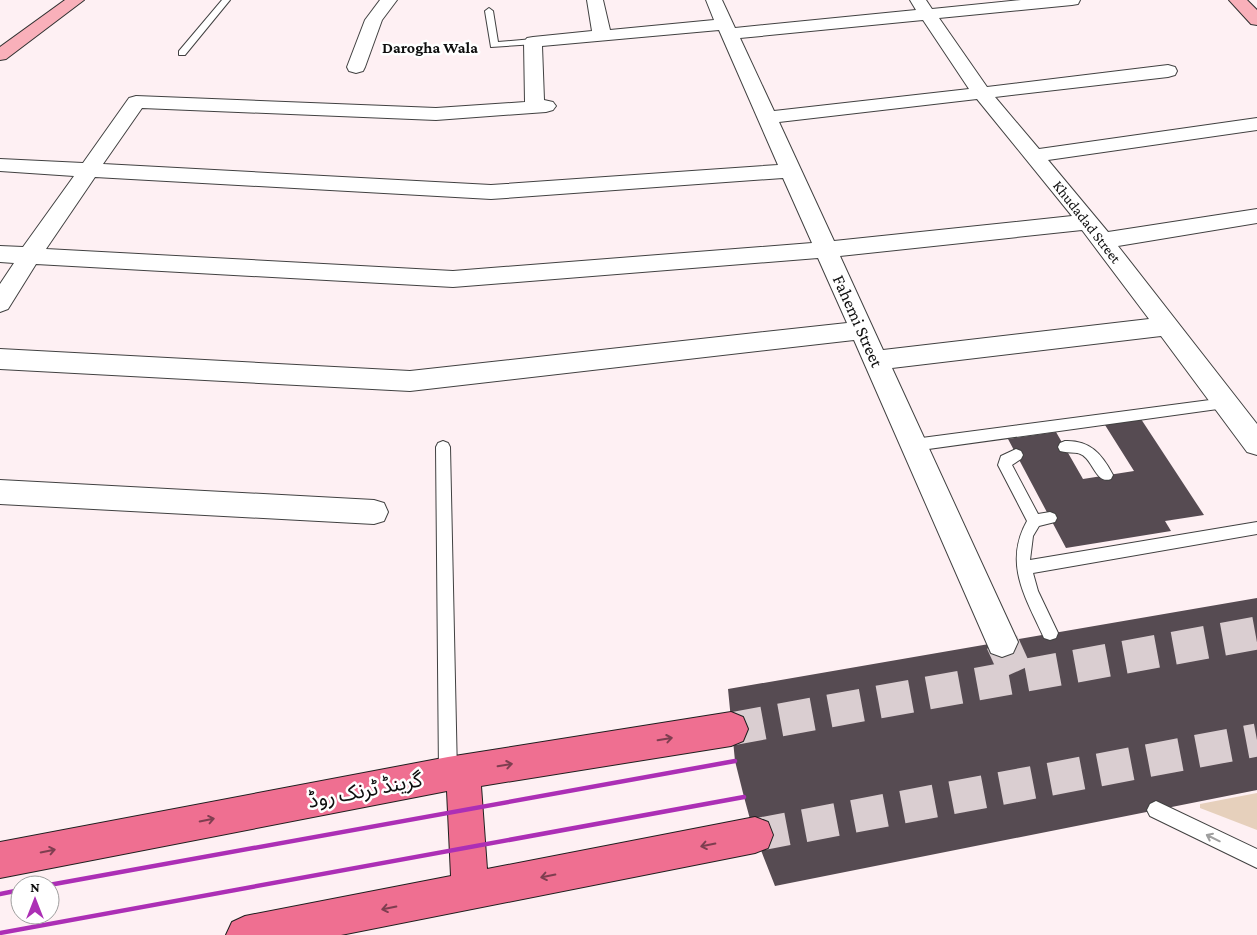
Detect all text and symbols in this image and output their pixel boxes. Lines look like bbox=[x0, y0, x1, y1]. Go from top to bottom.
district label: Darogha Wala bbox=[382, 39, 478, 56]
street label: Khudadad Street bbox=[1050, 178, 1125, 267]
street label: Fahemi Street bbox=[829, 272, 888, 371]
one-way arrow bbox=[657, 734, 673, 744]
one-way arrow bbox=[496, 760, 512, 770]
street label: گرینڈ ٹرنک روڈ bbox=[306, 767, 425, 813]
one-way arrow bbox=[199, 815, 215, 825]
one-way arrow bbox=[1206, 833, 1221, 842]
one-way arrow bbox=[700, 841, 716, 850]
one-way arrow bbox=[39, 846, 55, 855]
one-way arrow bbox=[541, 872, 557, 882]
north arrow bbox=[10, 875, 60, 925]
text: N bbox=[30, 879, 40, 895]
one-way arrow bbox=[381, 903, 397, 913]

